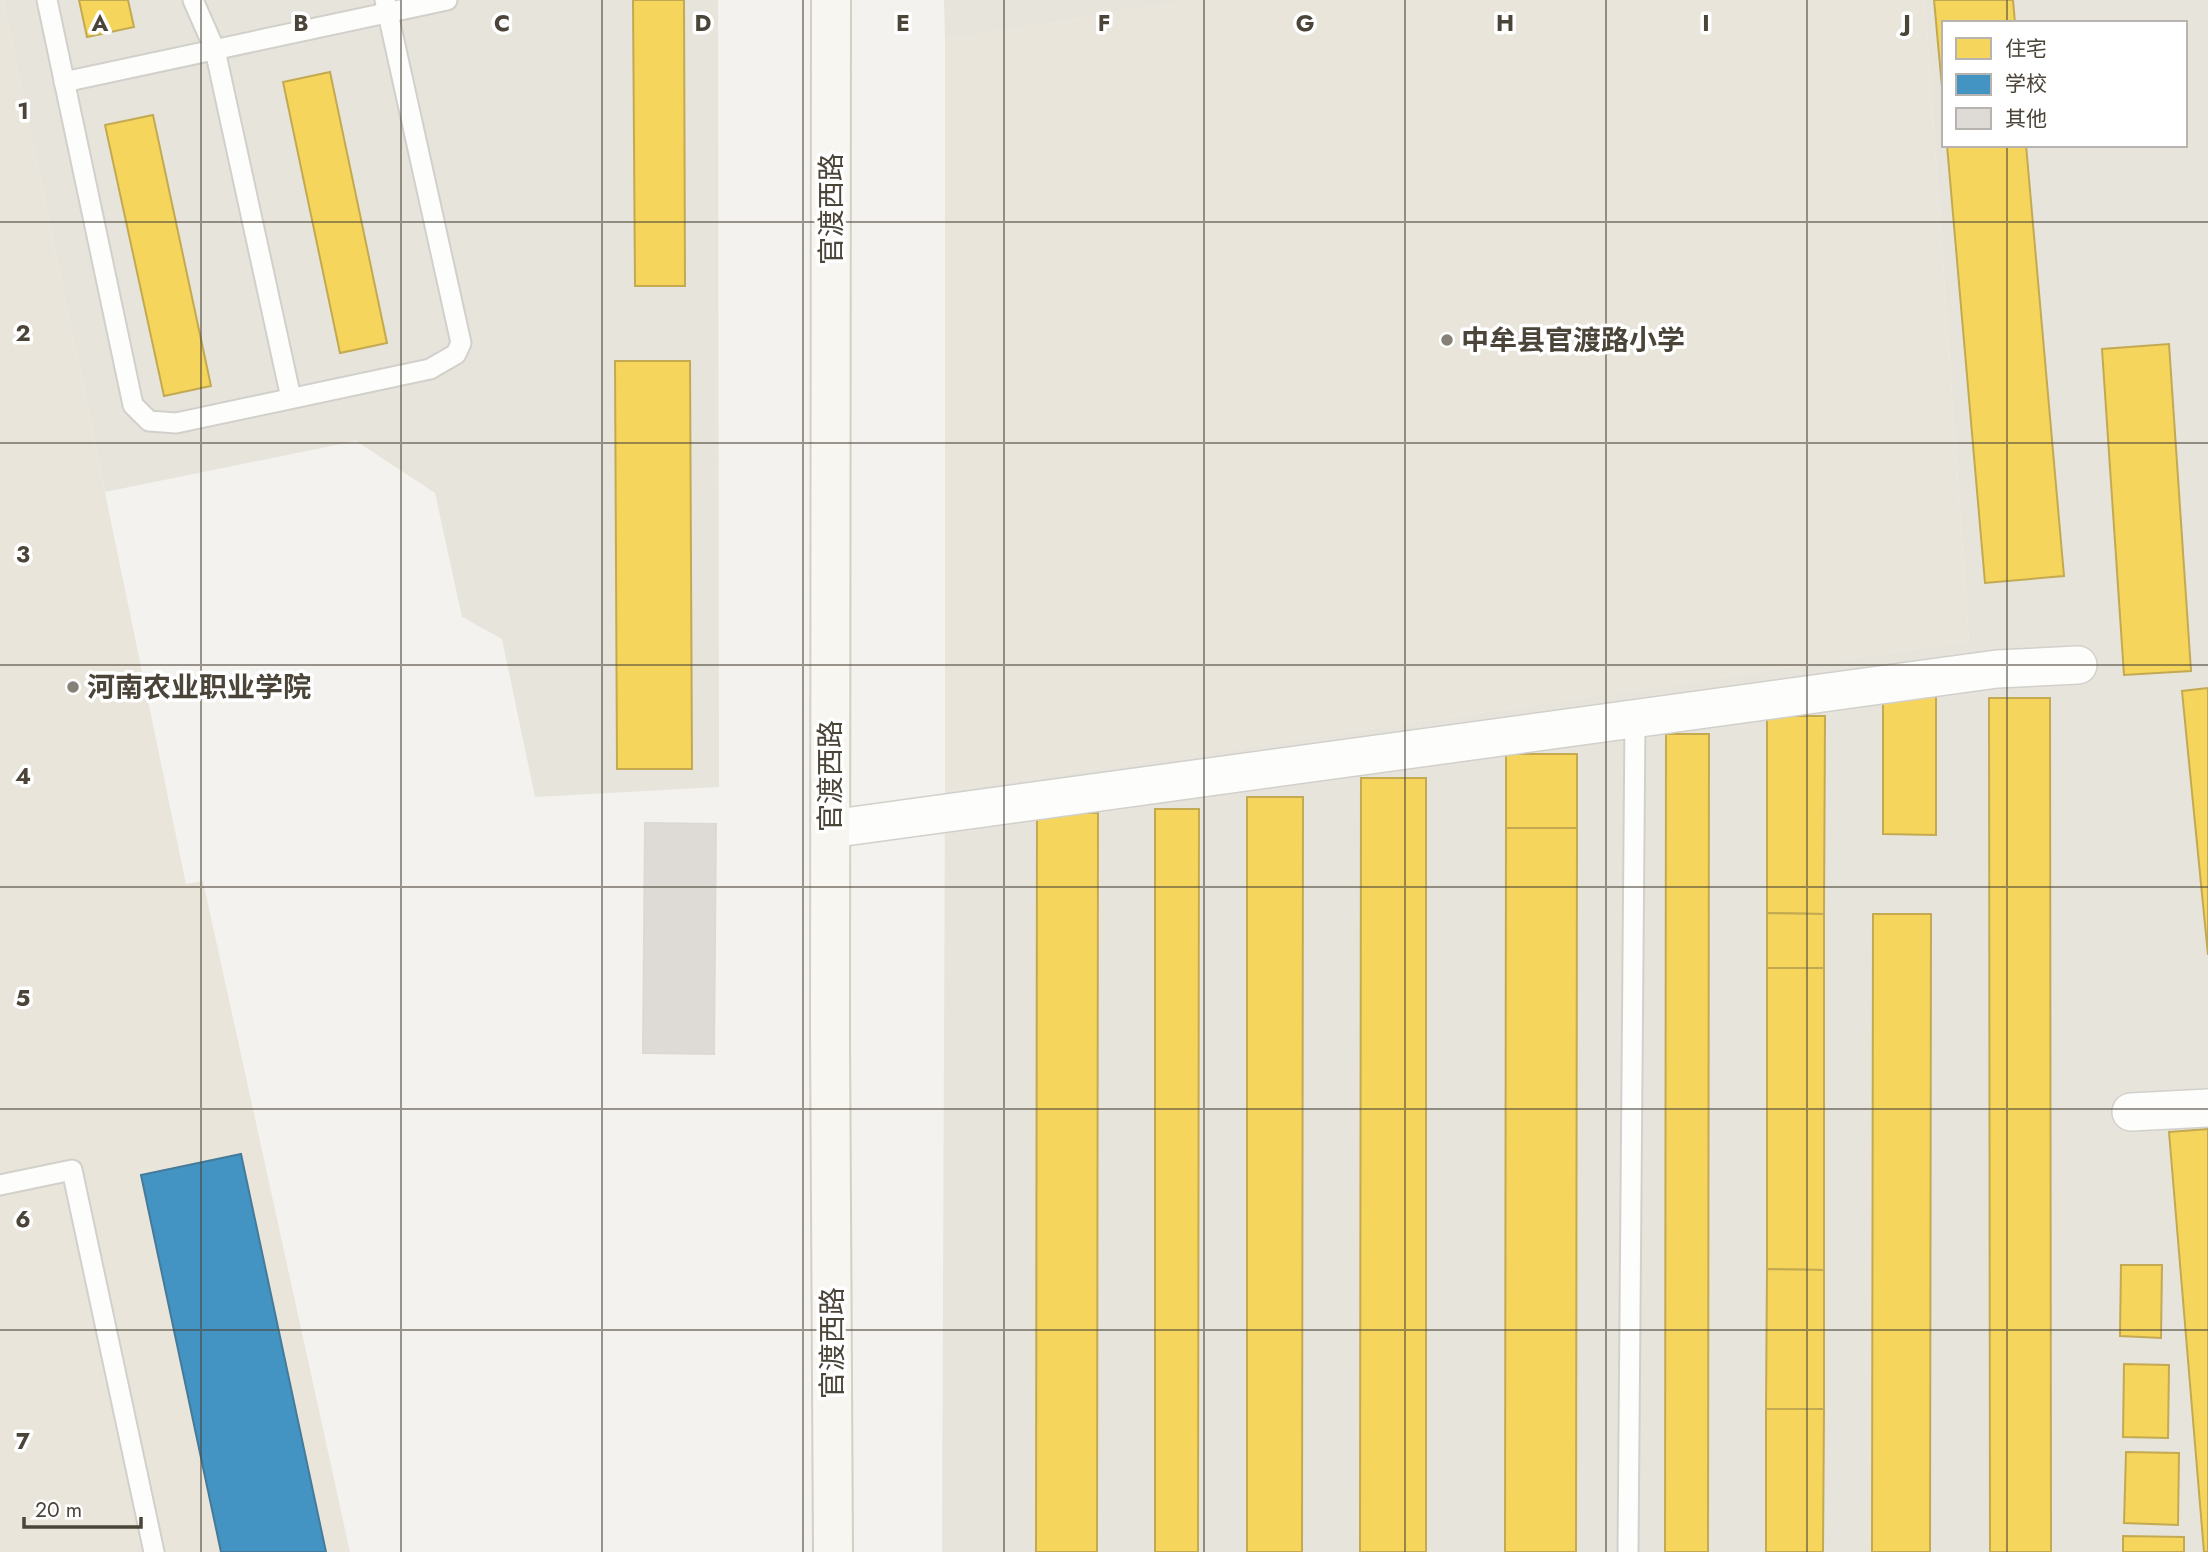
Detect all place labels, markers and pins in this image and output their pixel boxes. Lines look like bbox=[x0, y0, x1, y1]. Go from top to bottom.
place label: 中牟县官渡路小学 bbox=[1461, 320, 1685, 361]
marker: 中牟县官渡路小学 bbox=[1439, 332, 1455, 348]
place label: 河南农业职业学院 bbox=[87, 667, 311, 708]
marker: 河南农业职业学院 bbox=[65, 679, 81, 695]

